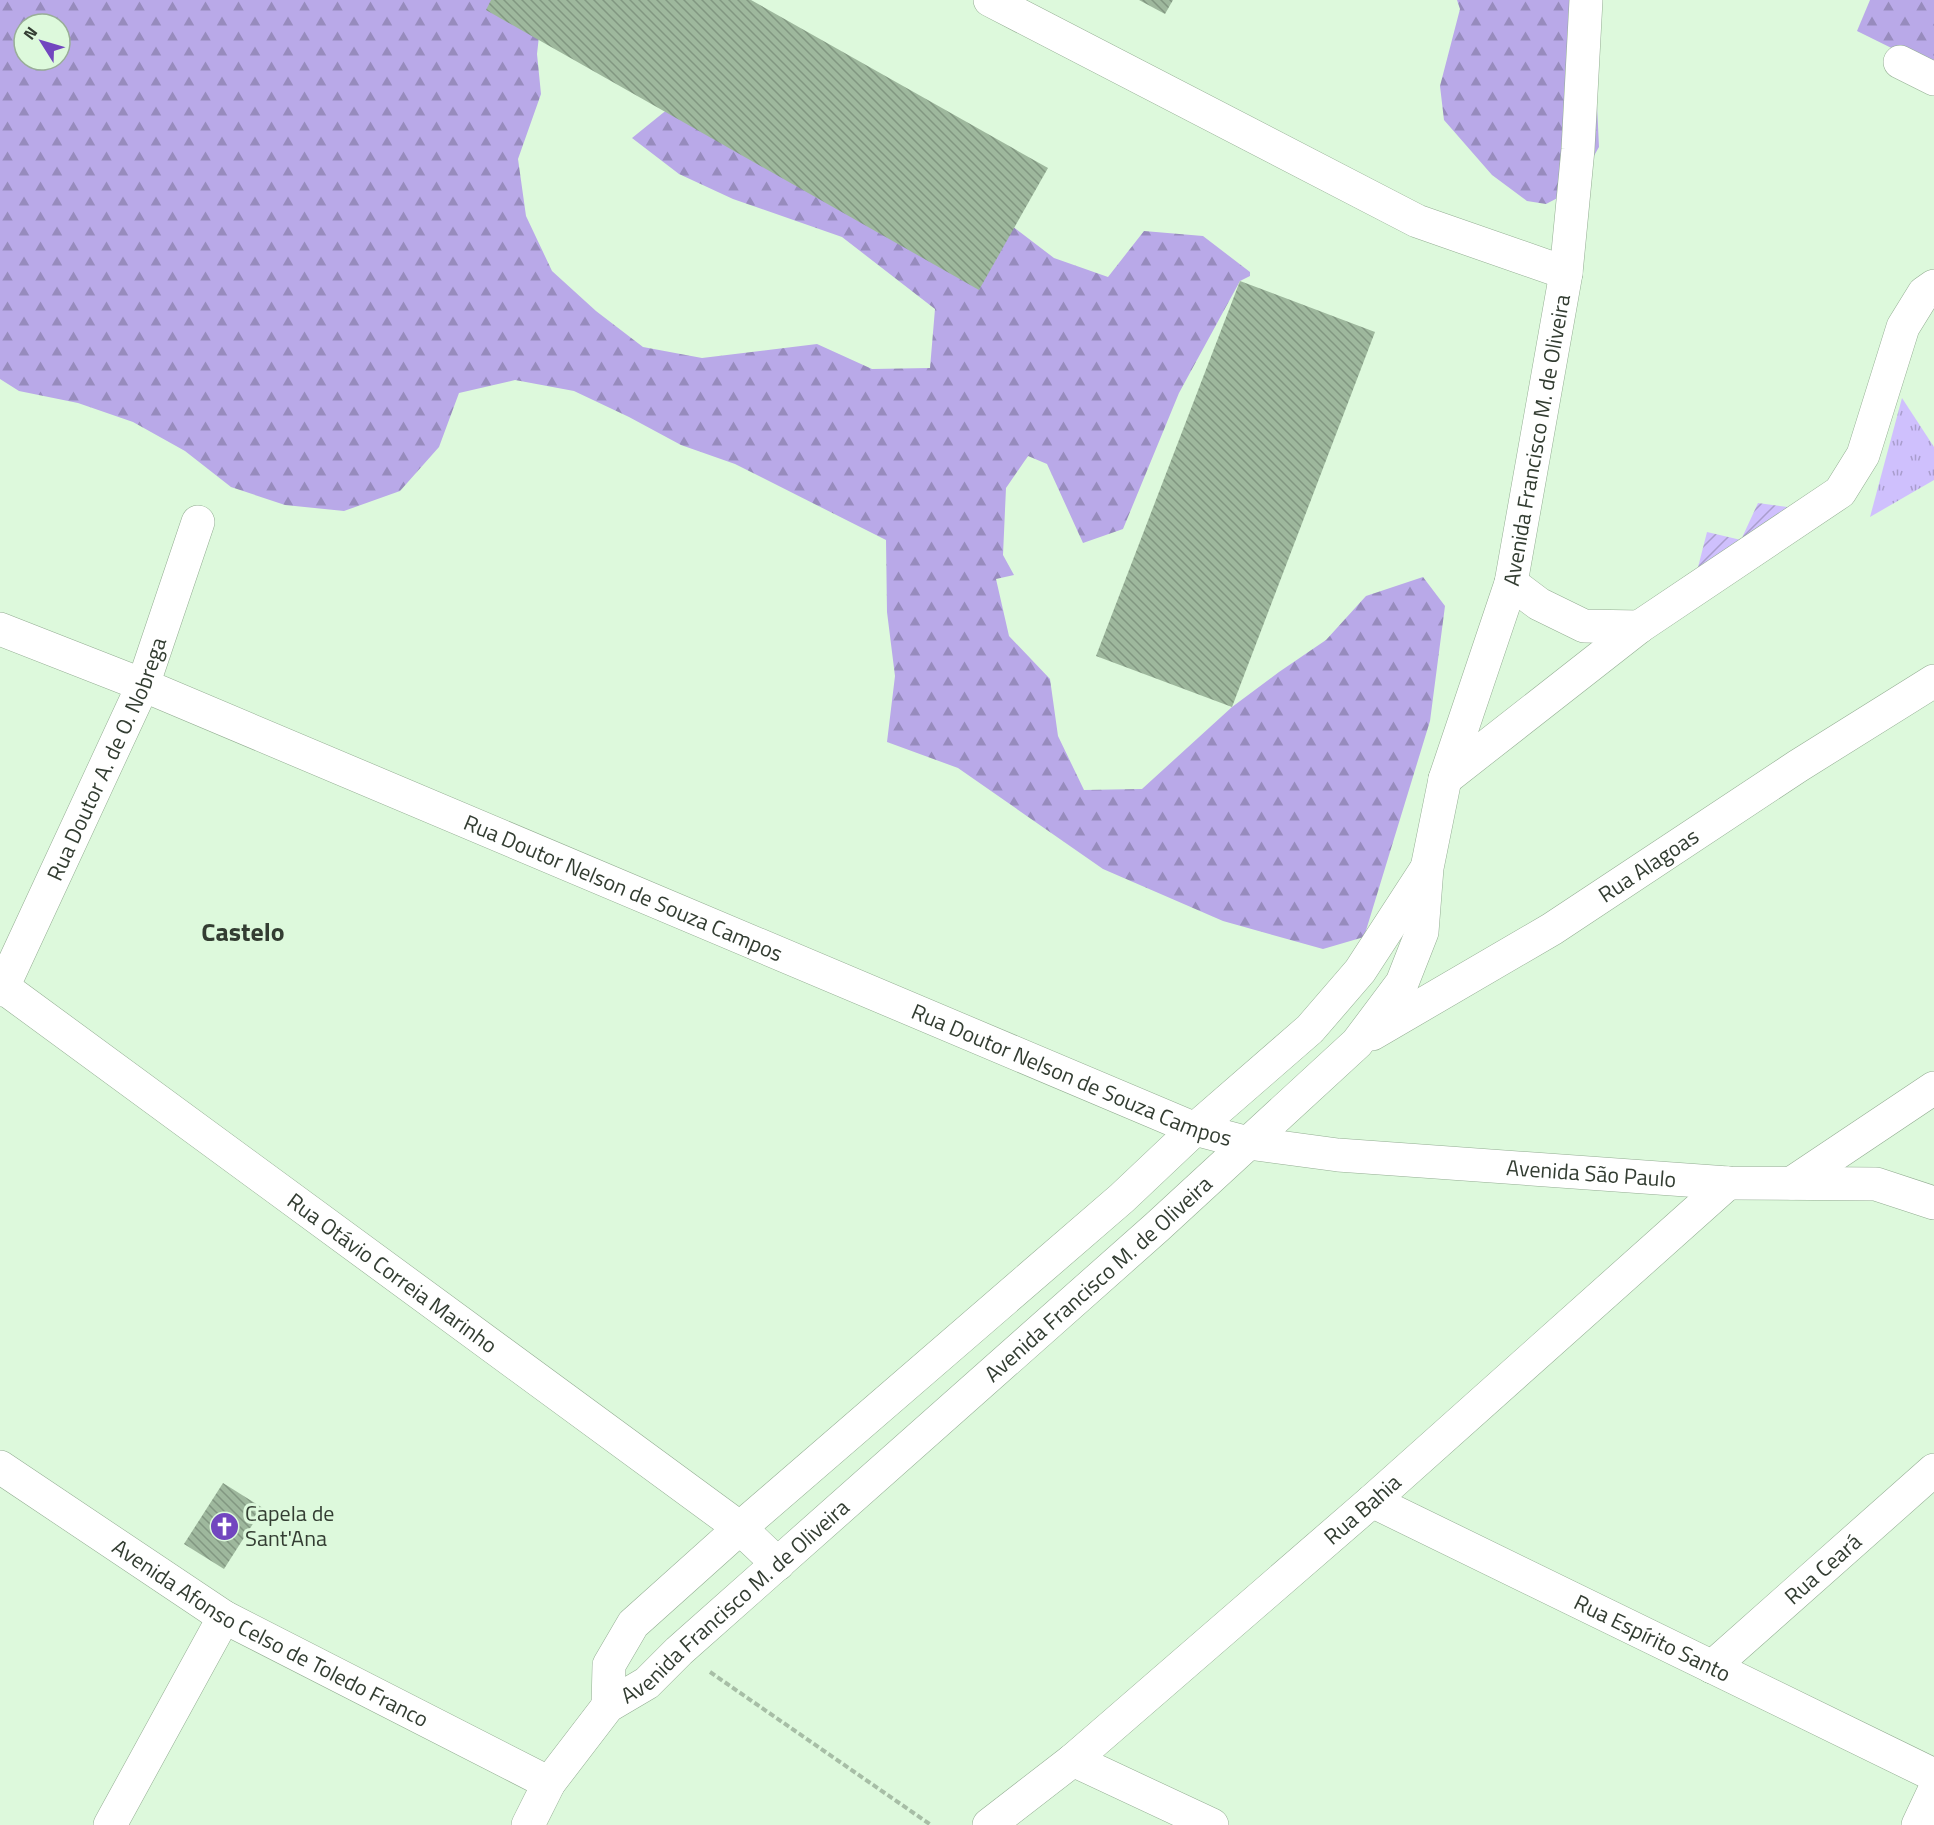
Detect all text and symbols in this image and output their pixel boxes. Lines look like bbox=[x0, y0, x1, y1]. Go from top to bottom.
north arrow bbox=[12, 12, 72, 72]
text: N bbox=[17, 21, 43, 45]
street label: Avenida Francisco M. de Oliveira bbox=[1494, 291, 1579, 589]
street label: Rua Doutor A. de O. Nobrega bbox=[38, 633, 175, 886]
street label: Rua Doutor Nelson de Souza Campos bbox=[459, 805, 788, 970]
street label: Rua Alagoas bbox=[1591, 819, 1705, 911]
district label: Castelo bbox=[201, 912, 285, 951]
street label: Rua Doutor Nelson de Souza Campos bbox=[906, 994, 1235, 1155]
street label: Avenida São Paulo bbox=[1505, 1150, 1677, 1196]
street label: Avenida Francisco M. de Oliveira bbox=[976, 1167, 1220, 1390]
street label: Rua Otávio Correia Marinho bbox=[280, 1184, 505, 1362]
street label: Rua Bahia bbox=[1316, 1466, 1409, 1553]
street label: Avenida Francisco M. de Oliveira bbox=[614, 1491, 857, 1712]
place label: Capela de Sant'Ana bbox=[245, 1496, 334, 1555]
church icon: Capela de Sant'Ana bbox=[208, 1510, 240, 1542]
street label: Rua Ceará bbox=[1776, 1525, 1869, 1613]
street label: Avenida Afonso Celso de Toledo Franco bbox=[106, 1530, 435, 1736]
street label: Rua Espírito Santo bbox=[1568, 1585, 1737, 1690]

